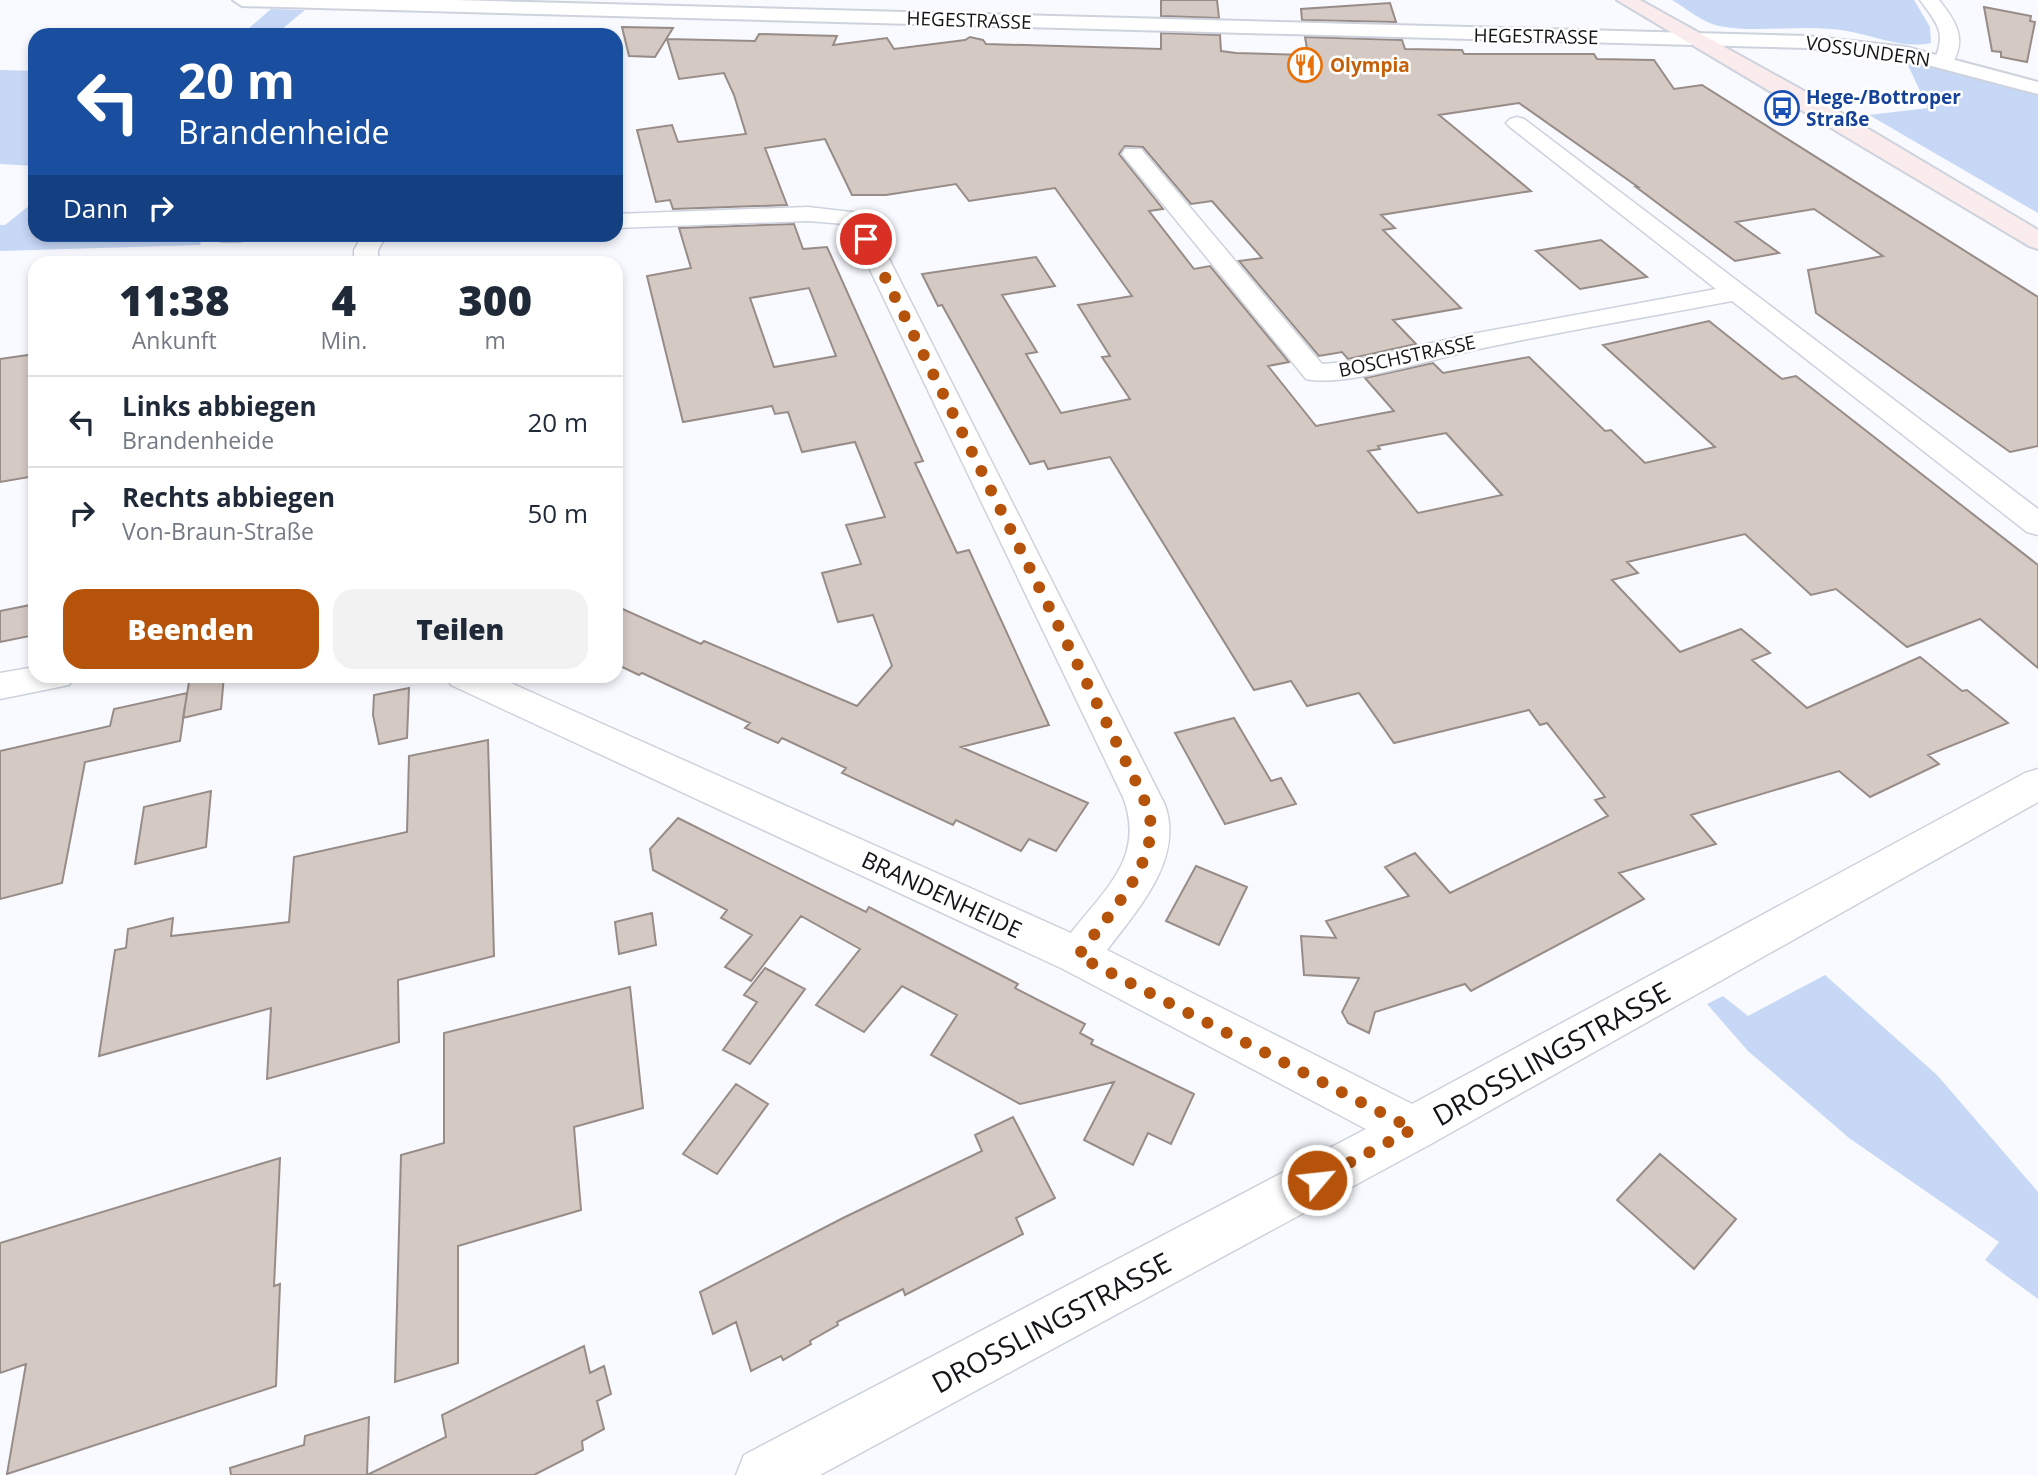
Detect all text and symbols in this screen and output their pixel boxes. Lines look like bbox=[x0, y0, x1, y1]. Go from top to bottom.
street label: HEGESTRASSE bbox=[906, 5, 1032, 35]
street label: HEGESTRASSE bbox=[1473, 22, 1599, 50]
street label: VOSSUNDERN bbox=[1804, 29, 1932, 73]
restaurant icon: Olympia bbox=[1286, 46, 1324, 84]
text: 20 m bbox=[178, 47, 295, 113]
place label: Olympia bbox=[1330, 52, 1410, 78]
icon: left bbox=[63, 56, 154, 147]
place label: Hege-/Bottroper Straße bbox=[1806, 84, 1961, 132]
bus stop icon: Hege-/Bottroper Straße bbox=[1763, 89, 1801, 127]
text: Brandenheide bbox=[178, 110, 390, 153]
icon: right bbox=[142, 189, 180, 227]
text: Dann bbox=[63, 190, 128, 226]
pin bbox=[836, 209, 896, 269]
icon: arrive bbox=[847, 220, 885, 258]
text: 11:38 bbox=[119, 271, 230, 328]
text: 4 bbox=[332, 271, 356, 328]
text: 300 bbox=[458, 271, 532, 328]
text: Ankunft bbox=[132, 324, 217, 356]
text: Min. bbox=[321, 324, 367, 356]
text: m bbox=[484, 324, 506, 356]
street label: BOSCHSTRASSE bbox=[1336, 329, 1478, 383]
text: Links abbiegen bbox=[122, 388, 317, 424]
icon: left bbox=[63, 403, 101, 441]
text: 20 m bbox=[527, 404, 588, 440]
text: Brandenheide bbox=[122, 424, 274, 456]
text: Rechts abbiegen bbox=[122, 479, 335, 515]
icon: right bbox=[63, 494, 101, 532]
text: 50 m bbox=[527, 495, 588, 531]
text: Von-Braun-Straße bbox=[122, 515, 314, 547]
button: Beenden bbox=[63, 589, 319, 669]
button: Teilen bbox=[333, 589, 588, 669]
street label: BRANDENHEIDE bbox=[857, 843, 1027, 945]
street label: DROSSLINGSTRASSE bbox=[1425, 972, 1677, 1134]
position arrow bbox=[1280, 1143, 1354, 1217]
street label: DROSSLINGSTRASSE bbox=[925, 1243, 1177, 1401]

